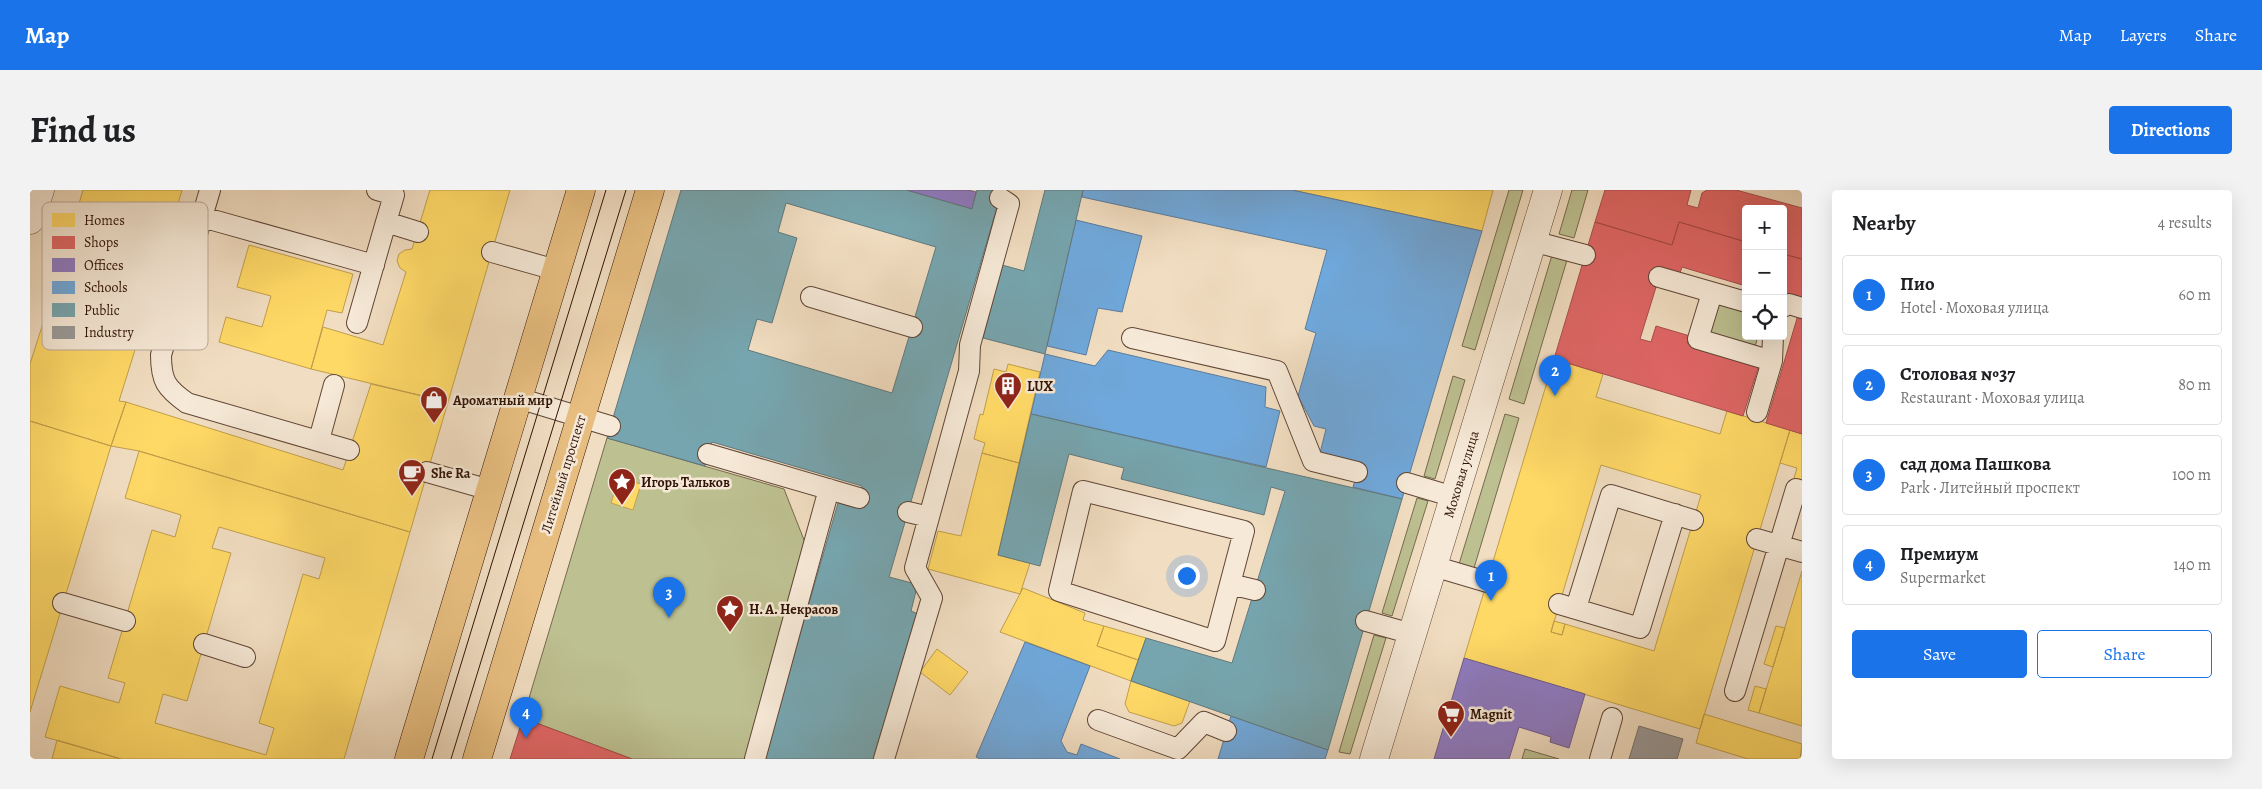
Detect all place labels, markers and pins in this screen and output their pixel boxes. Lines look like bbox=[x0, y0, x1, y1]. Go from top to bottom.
pin: 2 bbox=[1539, 355, 1571, 396]
building icon: LUX bbox=[993, 371, 1023, 410]
place label: LUX bbox=[1027, 377, 1053, 396]
shop icon: Ароматный мир bbox=[419, 385, 449, 424]
place label: Ароматный мир bbox=[452, 391, 553, 410]
cafe icon: She Ra bbox=[397, 458, 427, 497]
place label: She Ra bbox=[431, 464, 471, 483]
place icon: Игорь Тальков bbox=[607, 467, 637, 506]
place label: Игорь Тальков bbox=[641, 473, 730, 492]
pin: 1 bbox=[1475, 560, 1507, 601]
pin: 3 bbox=[653, 577, 685, 618]
place icon: Н. А. Некрасов bbox=[715, 594, 745, 633]
place label: Н. А. Некрасов bbox=[749, 600, 838, 619]
pin: 4 bbox=[510, 697, 542, 738]
supermarket icon: Magnit bbox=[1436, 699, 1466, 738]
place label: Magnit bbox=[1470, 705, 1512, 724]

